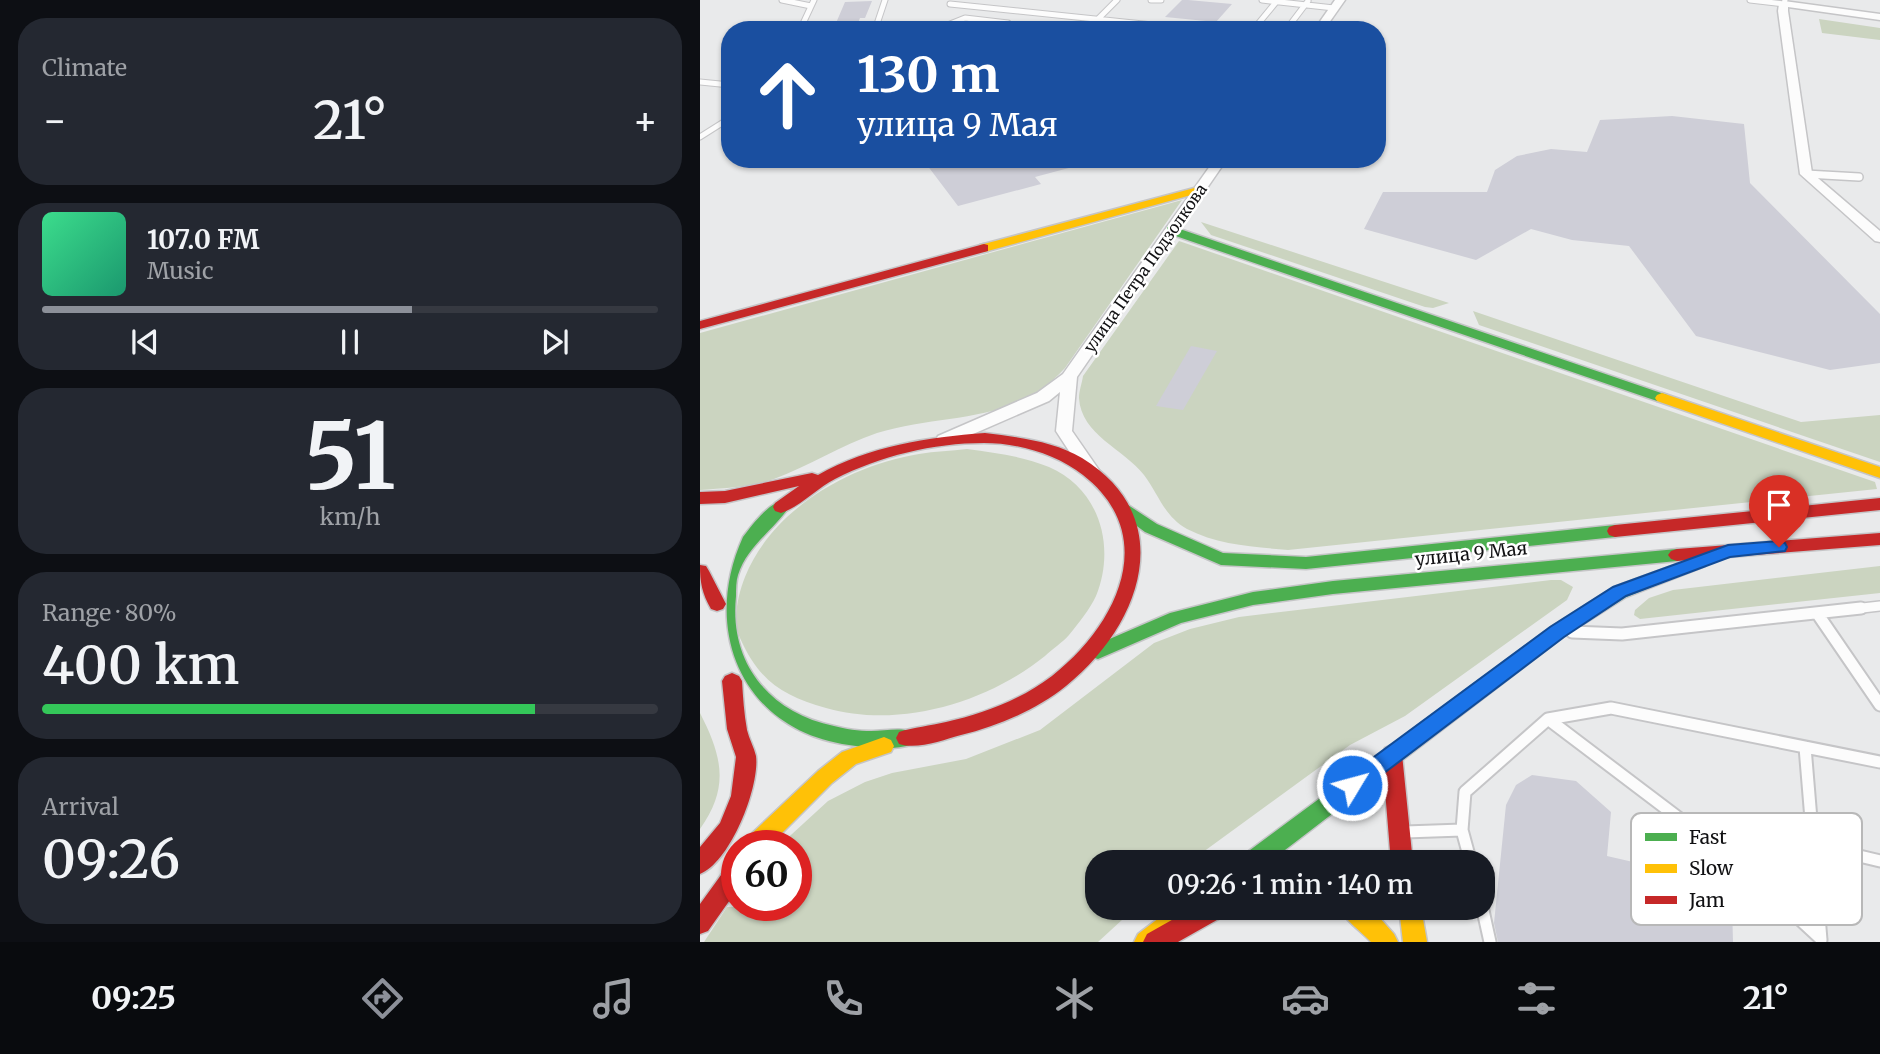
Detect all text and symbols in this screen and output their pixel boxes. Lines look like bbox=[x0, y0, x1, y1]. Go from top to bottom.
text: 130 m bbox=[857, 44, 1000, 105]
icon: ahead bbox=[742, 49, 833, 140]
text: Climate bbox=[42, 53, 127, 82]
text: 21° bbox=[313, 88, 387, 153]
text: − bbox=[42, 97, 67, 144]
text: + bbox=[633, 97, 658, 144]
text: улица 9 Мая bbox=[857, 105, 1058, 145]
street label: улица Петра Подзолкова bbox=[1079, 179, 1211, 356]
text: 107.0 FM bbox=[147, 223, 259, 256]
text: Music bbox=[147, 256, 214, 285]
icon: previous bbox=[126, 323, 164, 361]
icon: pause bbox=[331, 323, 369, 361]
icon: next bbox=[536, 323, 574, 361]
text: 51 bbox=[304, 399, 396, 514]
pin bbox=[1749, 475, 1809, 547]
icon: arrive bbox=[1760, 486, 1798, 524]
text: km/h bbox=[320, 502, 380, 531]
street label: улица 9 Мая bbox=[1414, 536, 1529, 571]
text: Range · 80% bbox=[42, 598, 177, 627]
text: 400 km bbox=[42, 633, 239, 698]
position arrow bbox=[1315, 748, 1389, 822]
text: Arrival bbox=[42, 792, 119, 821]
legend bbox=[1631, 813, 1862, 925]
text: Fast bbox=[1689, 825, 1727, 849]
text: 09:26 bbox=[42, 827, 180, 892]
speed limit sign: 60 bbox=[721, 830, 812, 921]
text: Slow bbox=[1689, 856, 1734, 880]
text: 09:26 · 1 min · 140 m bbox=[1167, 868, 1413, 901]
text: Jam bbox=[1688, 888, 1725, 912]
icon: directions bbox=[358, 974, 407, 1023]
icon: music bbox=[589, 974, 638, 1023]
icon: phone bbox=[819, 974, 868, 1023]
icon: climate bbox=[1050, 974, 1099, 1023]
icon: car bbox=[1281, 974, 1330, 1023]
icon: filters bbox=[1512, 974, 1561, 1023]
text: 09:25 bbox=[91, 978, 176, 1018]
text: 21° bbox=[1743, 978, 1789, 1018]

